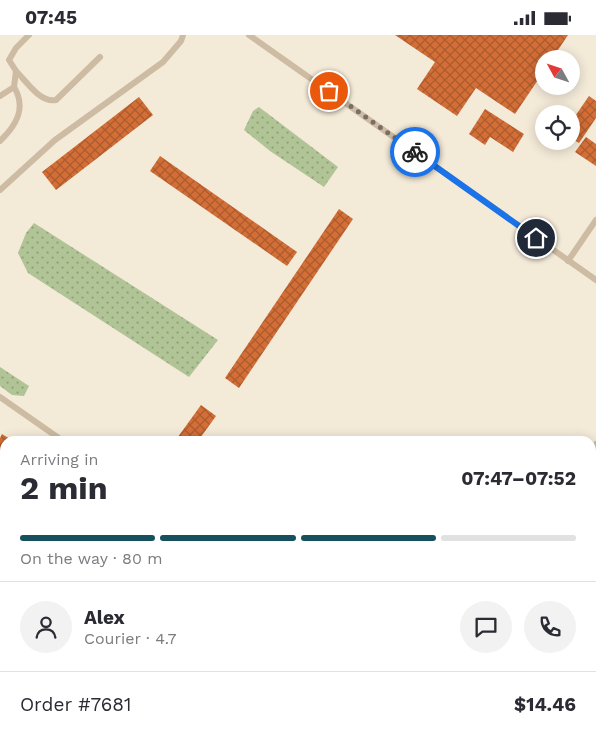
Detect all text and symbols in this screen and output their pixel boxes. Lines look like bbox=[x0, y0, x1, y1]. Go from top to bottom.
text: 07:45 bbox=[25, 6, 77, 29]
north arrow bbox=[535, 50, 580, 95]
map controls bbox=[535, 50, 580, 150]
pin bbox=[308, 70, 350, 112]
icon: bag bbox=[315, 77, 343, 105]
button: locate bbox=[535, 105, 580, 150]
courier bbox=[390, 127, 440, 177]
icon: bike bbox=[401, 138, 429, 166]
pin bbox=[515, 217, 557, 259]
icon: home bbox=[522, 224, 550, 252]
text: Arriving in bbox=[20, 450, 98, 469]
text: 07:47–07:52 bbox=[461, 467, 576, 490]
text: 2 min bbox=[20, 469, 108, 507]
text: On the way · 80 m bbox=[20, 549, 163, 568]
button: person bbox=[20, 601, 72, 653]
button: chat bbox=[460, 601, 512, 653]
button: phone bbox=[524, 601, 576, 653]
text: Alex bbox=[84, 606, 125, 629]
text: Courier · 4.7 bbox=[84, 629, 177, 648]
text: Order #7681 bbox=[20, 693, 131, 716]
text: $14.46 bbox=[514, 693, 576, 716]

